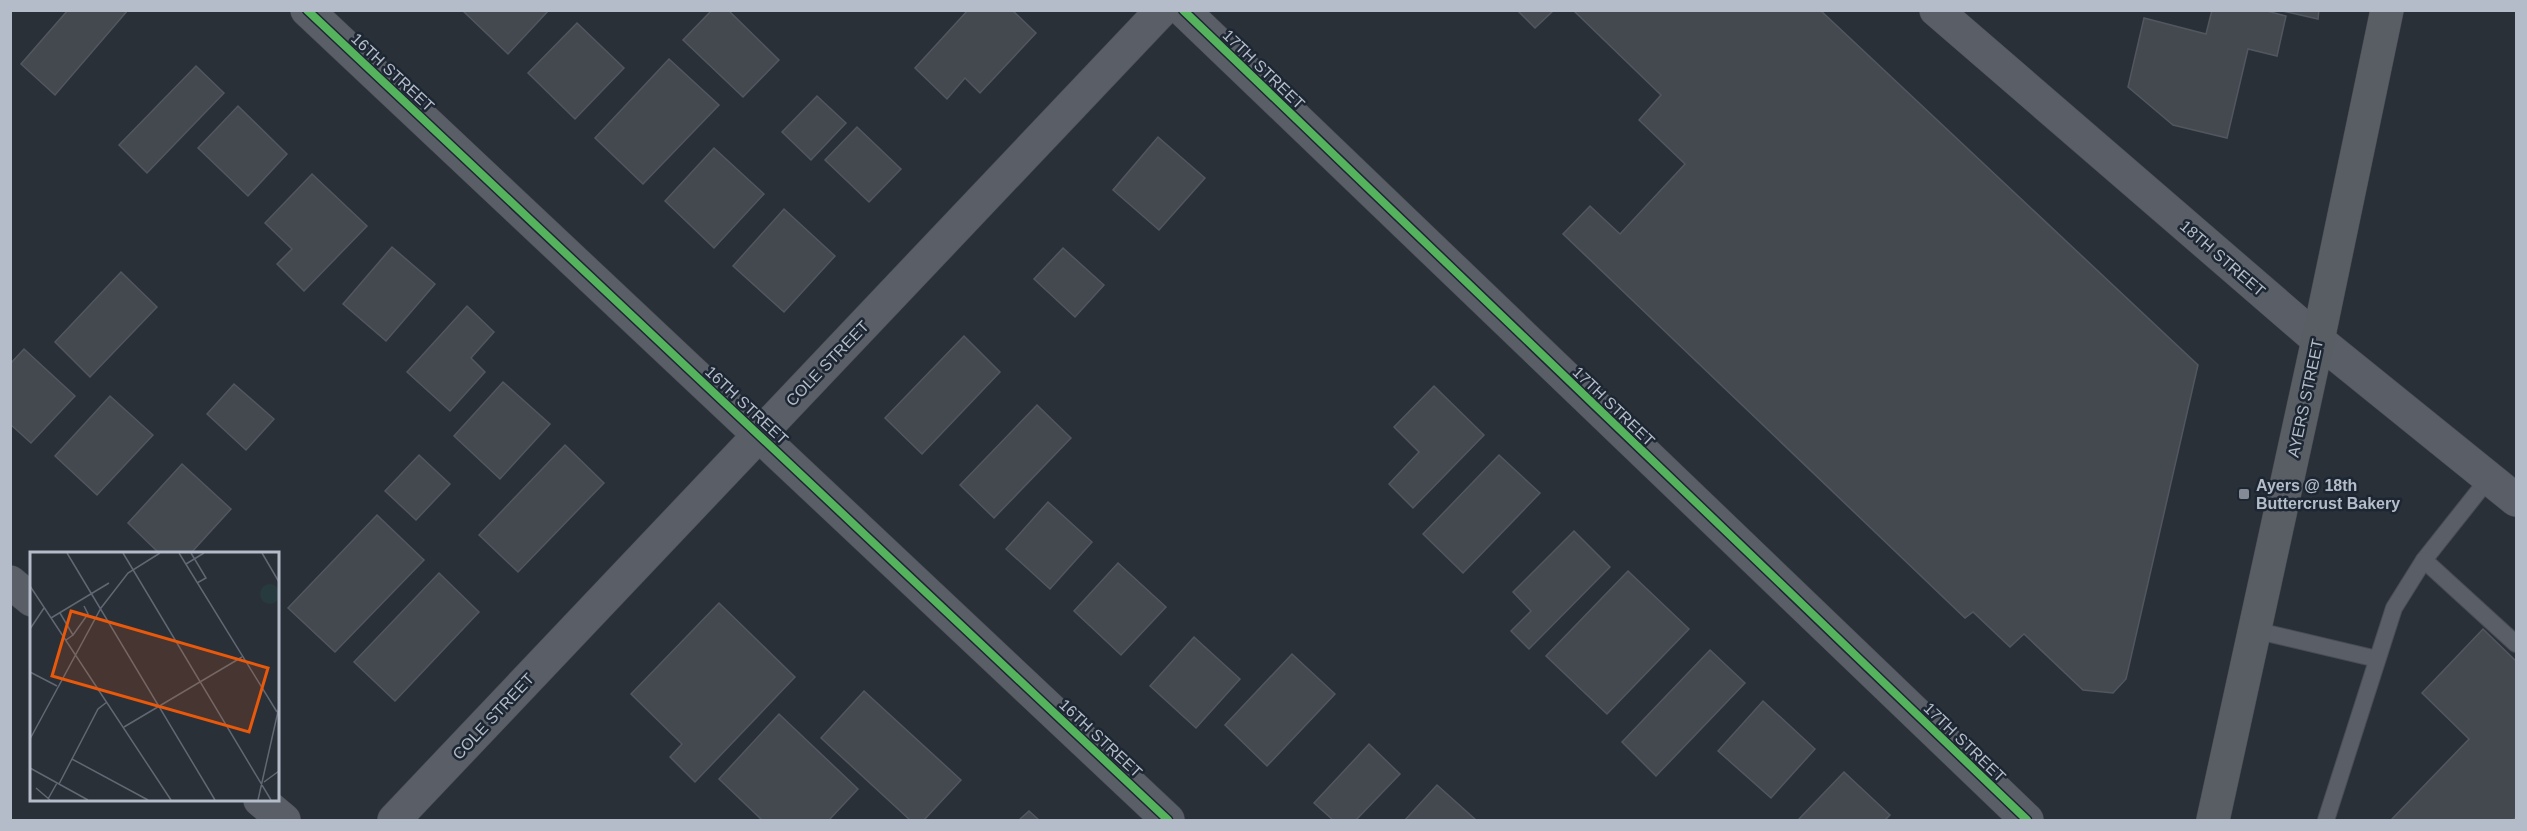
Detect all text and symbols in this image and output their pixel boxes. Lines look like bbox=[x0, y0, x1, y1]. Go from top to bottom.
street label: 17TH STREET bbox=[1219, 26, 1308, 113]
street label: 16TH STREET bbox=[348, 30, 438, 115]
street label: 18TH STREET bbox=[2177, 217, 2269, 300]
street label: COLE STREET bbox=[783, 317, 872, 409]
street label: AYERS STREET bbox=[2285, 337, 2326, 459]
street label: 16TH STREET bbox=[702, 363, 792, 448]
street label: 17TH STREET bbox=[1569, 363, 1658, 450]
place label: Ayers @ 18th Buttercrust Bakery bbox=[2256, 477, 2400, 512]
marker: Ayers @ 18th Buttercrust Bakery bbox=[2237, 487, 2251, 501]
inset map bbox=[30, 552, 279, 801]
street label: COLE STREET bbox=[449, 670, 538, 763]
street label: 16TH STREET bbox=[1056, 696, 1146, 781]
street label: 17TH STREET bbox=[1920, 699, 2009, 786]

